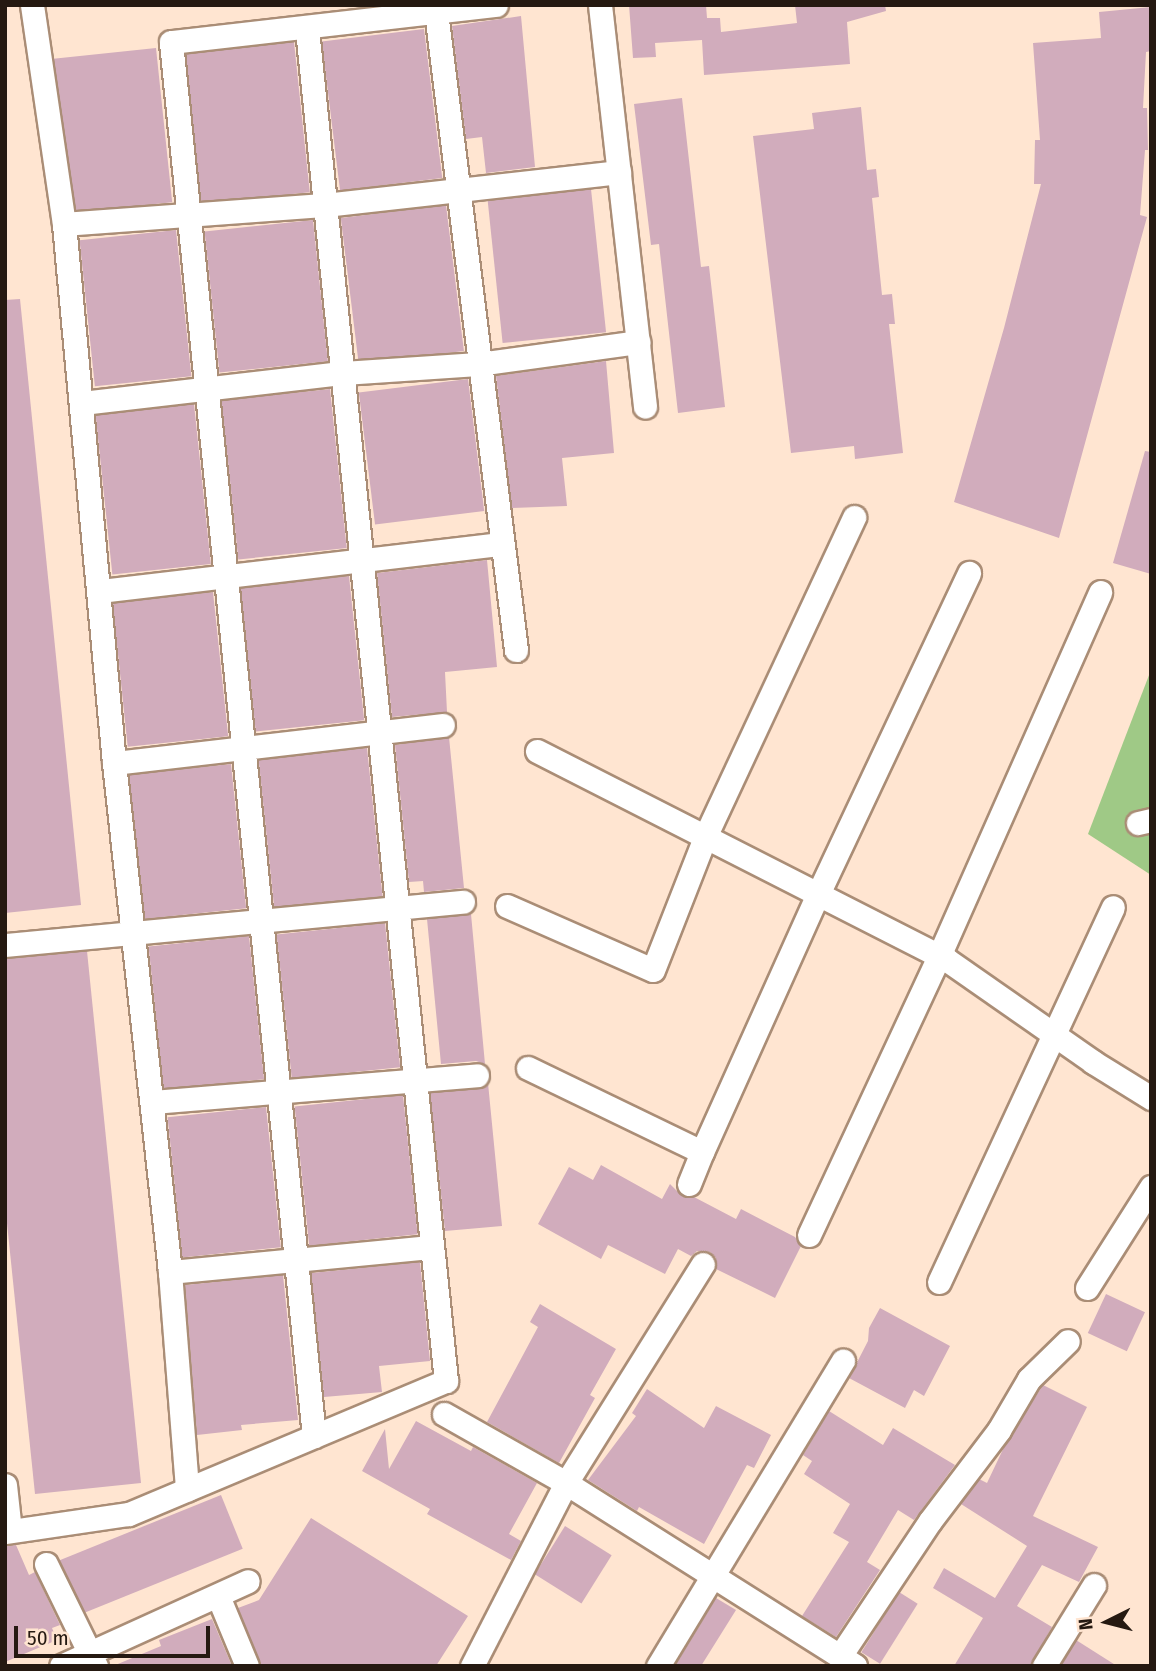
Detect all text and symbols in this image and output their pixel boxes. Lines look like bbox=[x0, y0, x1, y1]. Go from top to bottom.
north arrow bbox=[1072, 1587, 1142, 1657]
scale bar bbox=[18, 1612, 214, 1656]
text: N bbox=[1074, 1617, 1098, 1631]
text: 50 m bbox=[27, 1625, 69, 1651]

